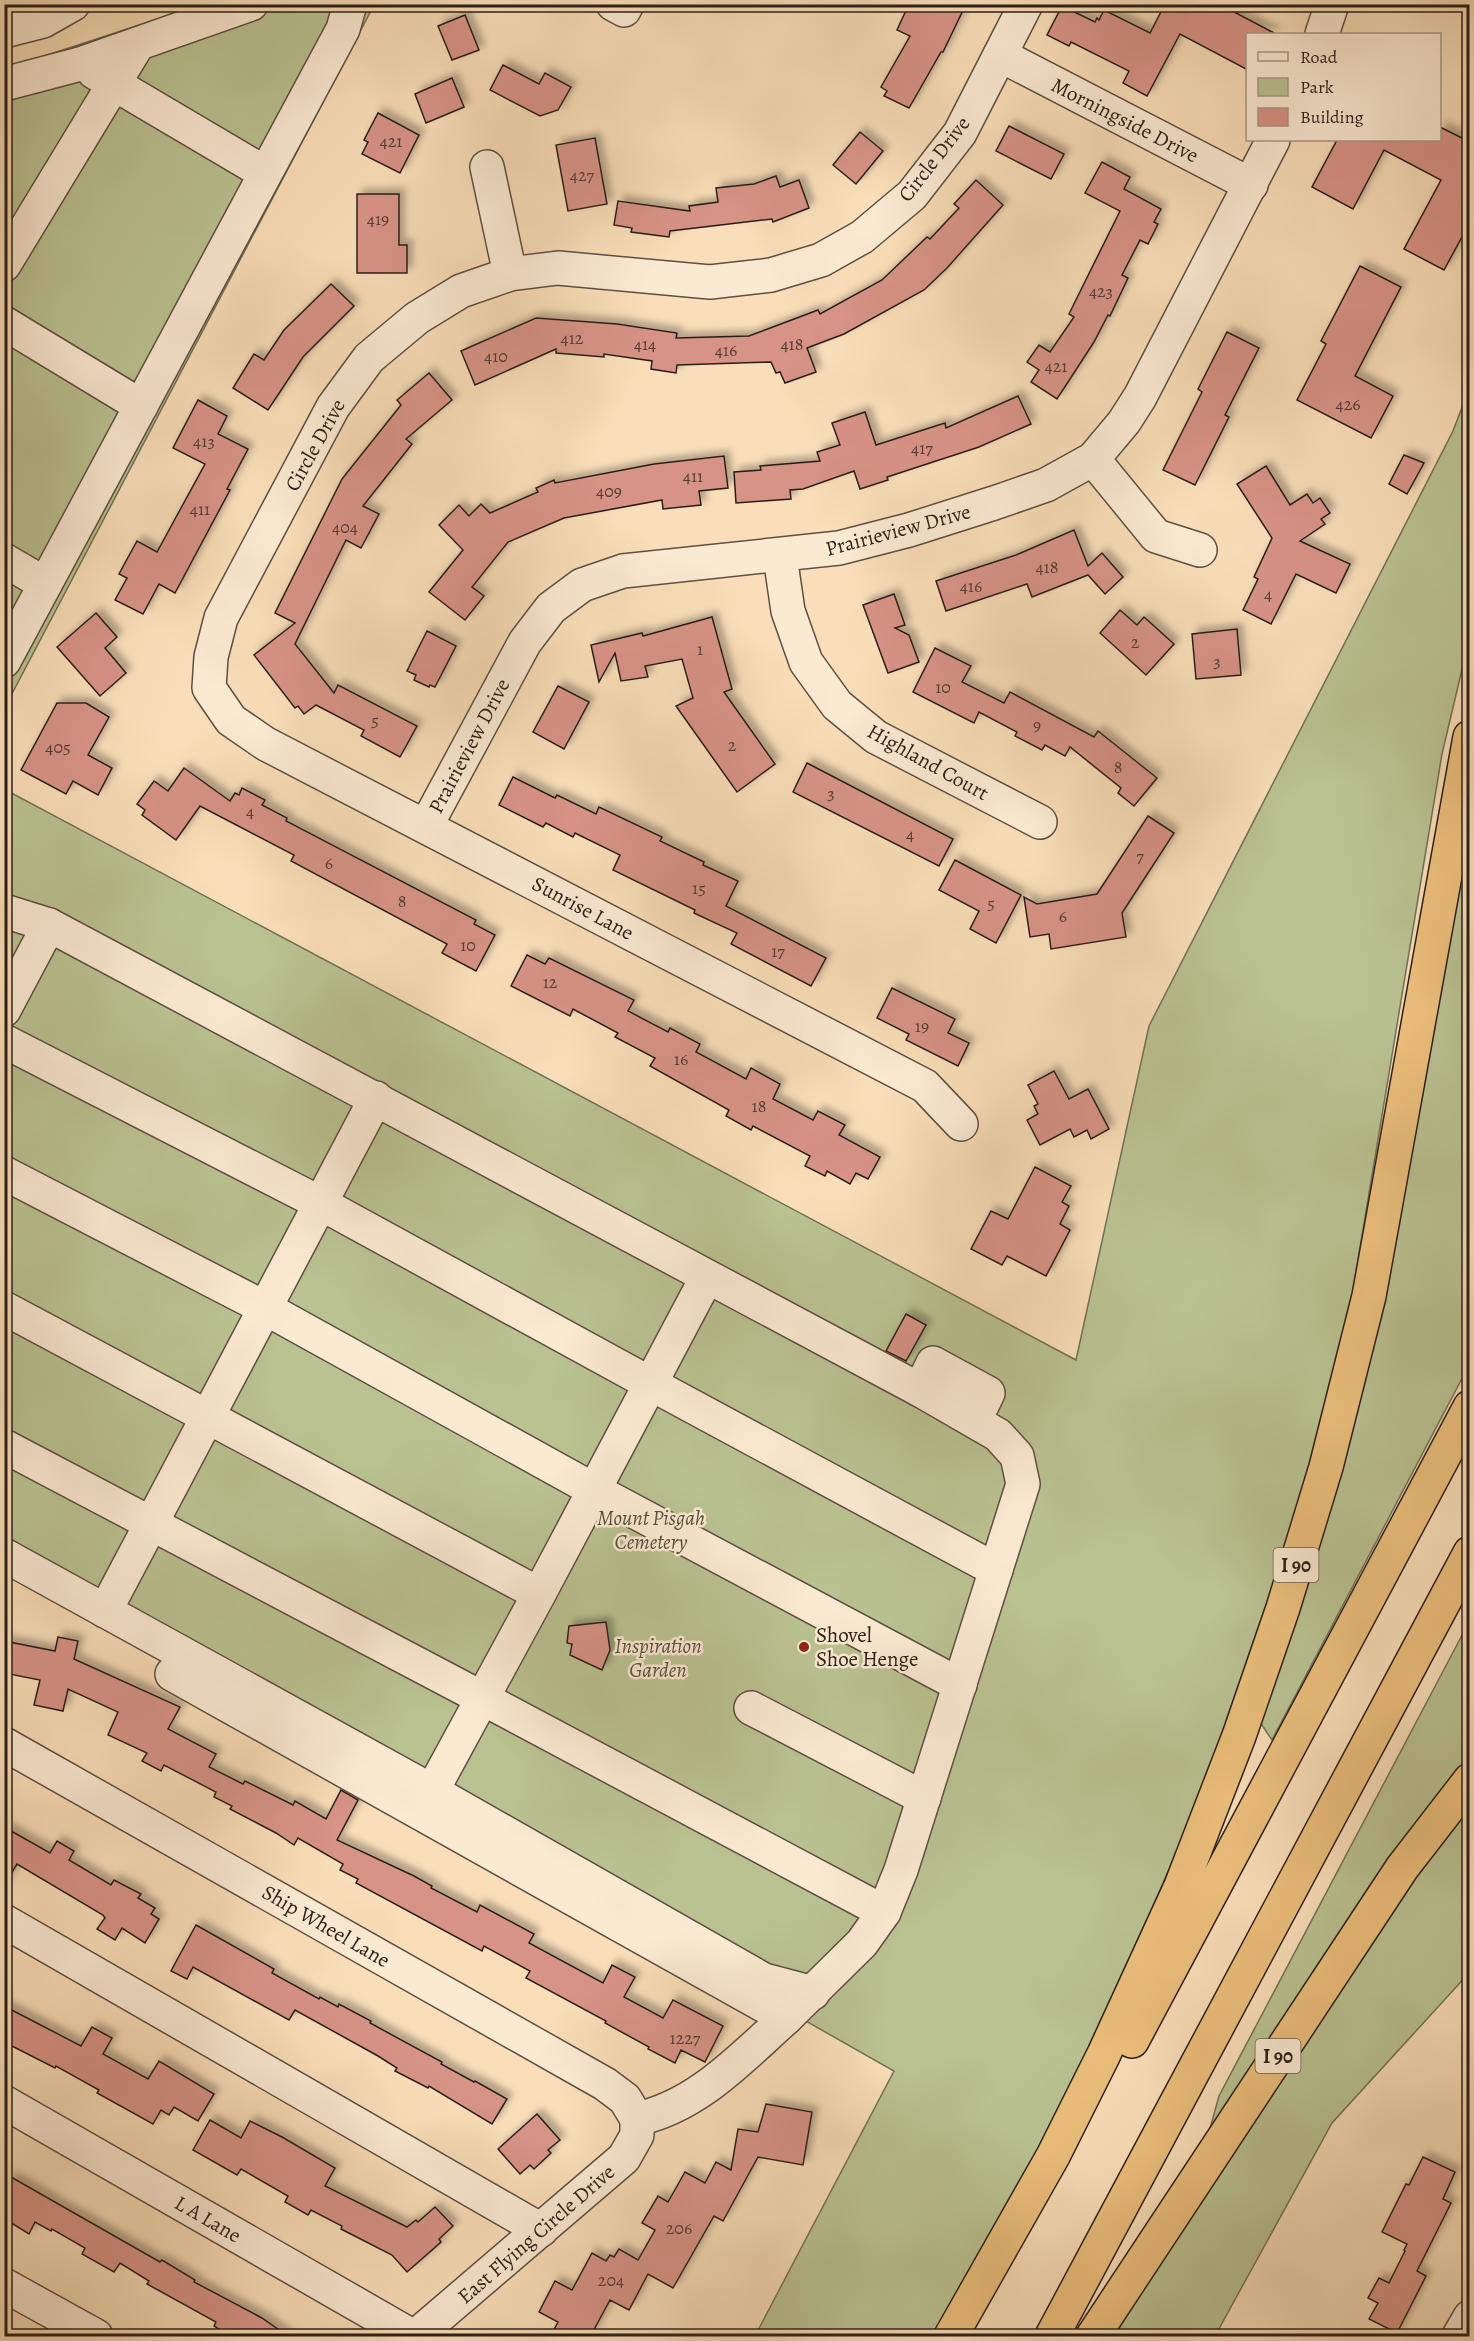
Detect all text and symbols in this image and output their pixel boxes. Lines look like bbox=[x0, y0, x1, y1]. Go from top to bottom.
legend bbox=[1246, 33, 1441, 141]
text: Road bbox=[1300, 45, 1338, 69]
street label: Morningside Drive bbox=[1047, 71, 1203, 169]
text: Park bbox=[1300, 75, 1334, 99]
text: Building bbox=[1300, 105, 1364, 129]
street label: Circle Drive bbox=[892, 110, 976, 208]
house number: 421 bbox=[380, 129, 402, 153]
house number: 427 bbox=[570, 163, 595, 187]
house number: 419 bbox=[367, 207, 389, 231]
house number: 423 bbox=[1089, 279, 1113, 303]
house number: 412 bbox=[561, 326, 584, 350]
house number: 414 bbox=[634, 332, 656, 356]
house number: 418 bbox=[780, 332, 804, 356]
house number: 416 bbox=[715, 338, 737, 362]
house number: 410 bbox=[484, 344, 508, 368]
house number: 421 bbox=[1045, 354, 1067, 378]
house number: 426 bbox=[1335, 392, 1361, 416]
street label: Circle Drive bbox=[278, 394, 352, 496]
house number: 413 bbox=[193, 429, 215, 453]
house number: 417 bbox=[911, 436, 933, 460]
house number: 411 bbox=[683, 464, 703, 488]
house number: 409 bbox=[596, 479, 622, 503]
house number: 411 bbox=[190, 497, 210, 521]
street label: Prairieview Drive bbox=[822, 497, 974, 563]
house number: 404 bbox=[332, 515, 358, 539]
house number: 418 bbox=[1035, 555, 1059, 579]
house number: 416 bbox=[960, 574, 982, 598]
house number: 4 bbox=[1264, 582, 1272, 606]
house number: 2 bbox=[1131, 630, 1140, 654]
house number: 1 bbox=[697, 637, 703, 661]
house number: 3 bbox=[1213, 649, 1221, 673]
street label: Prairieview Drive bbox=[422, 674, 516, 818]
house number: 10 bbox=[935, 675, 951, 699]
house number: 5 bbox=[371, 708, 379, 732]
house number: 9 bbox=[1033, 713, 1041, 737]
street label: Highland Court bbox=[862, 717, 994, 807]
house number: 2 bbox=[728, 733, 737, 757]
house number: 405 bbox=[45, 735, 71, 759]
house number: 8 bbox=[1114, 755, 1122, 779]
house number: 3 bbox=[827, 781, 835, 805]
house number: 4 bbox=[246, 799, 254, 823]
house number: 4 bbox=[906, 822, 914, 846]
house number: 7 bbox=[1136, 844, 1144, 868]
house number: 6 bbox=[325, 851, 333, 875]
street label: Sunrise Lane bbox=[527, 870, 639, 946]
house number: 15 bbox=[692, 876, 706, 900]
house number: 8 bbox=[398, 889, 406, 913]
house number: 5 bbox=[987, 891, 995, 915]
house number: 6 bbox=[1059, 904, 1067, 928]
house number: 10 bbox=[460, 933, 476, 957]
house number: 17 bbox=[771, 939, 785, 963]
house number: 12 bbox=[543, 970, 558, 994]
house number: 19 bbox=[915, 1014, 929, 1038]
house number: 16 bbox=[674, 1047, 688, 1071]
house number: 18 bbox=[752, 1094, 766, 1118]
park label: Mount Pisgah Cemetery bbox=[597, 1504, 705, 1556]
road number: I 90 bbox=[1274, 1548, 1318, 1582]
place label: Shovel Shoe Henge bbox=[816, 1621, 918, 1673]
park label: Inspiration Garden bbox=[614, 1632, 702, 1684]
marker: Shovel Shoe Henge bbox=[797, 1640, 811, 1654]
street label: Ship Wheel Lane bbox=[257, 1878, 395, 1974]
house number: 1227 bbox=[670, 2026, 701, 2050]
road number: I 90 bbox=[1256, 2039, 1300, 2073]
street label: East Flying Circle Drive bbox=[451, 2158, 621, 2310]
street label: L A Lane bbox=[170, 2189, 246, 2249]
house number: 206 bbox=[666, 2216, 692, 2240]
house number: 204 bbox=[598, 2268, 624, 2292]

